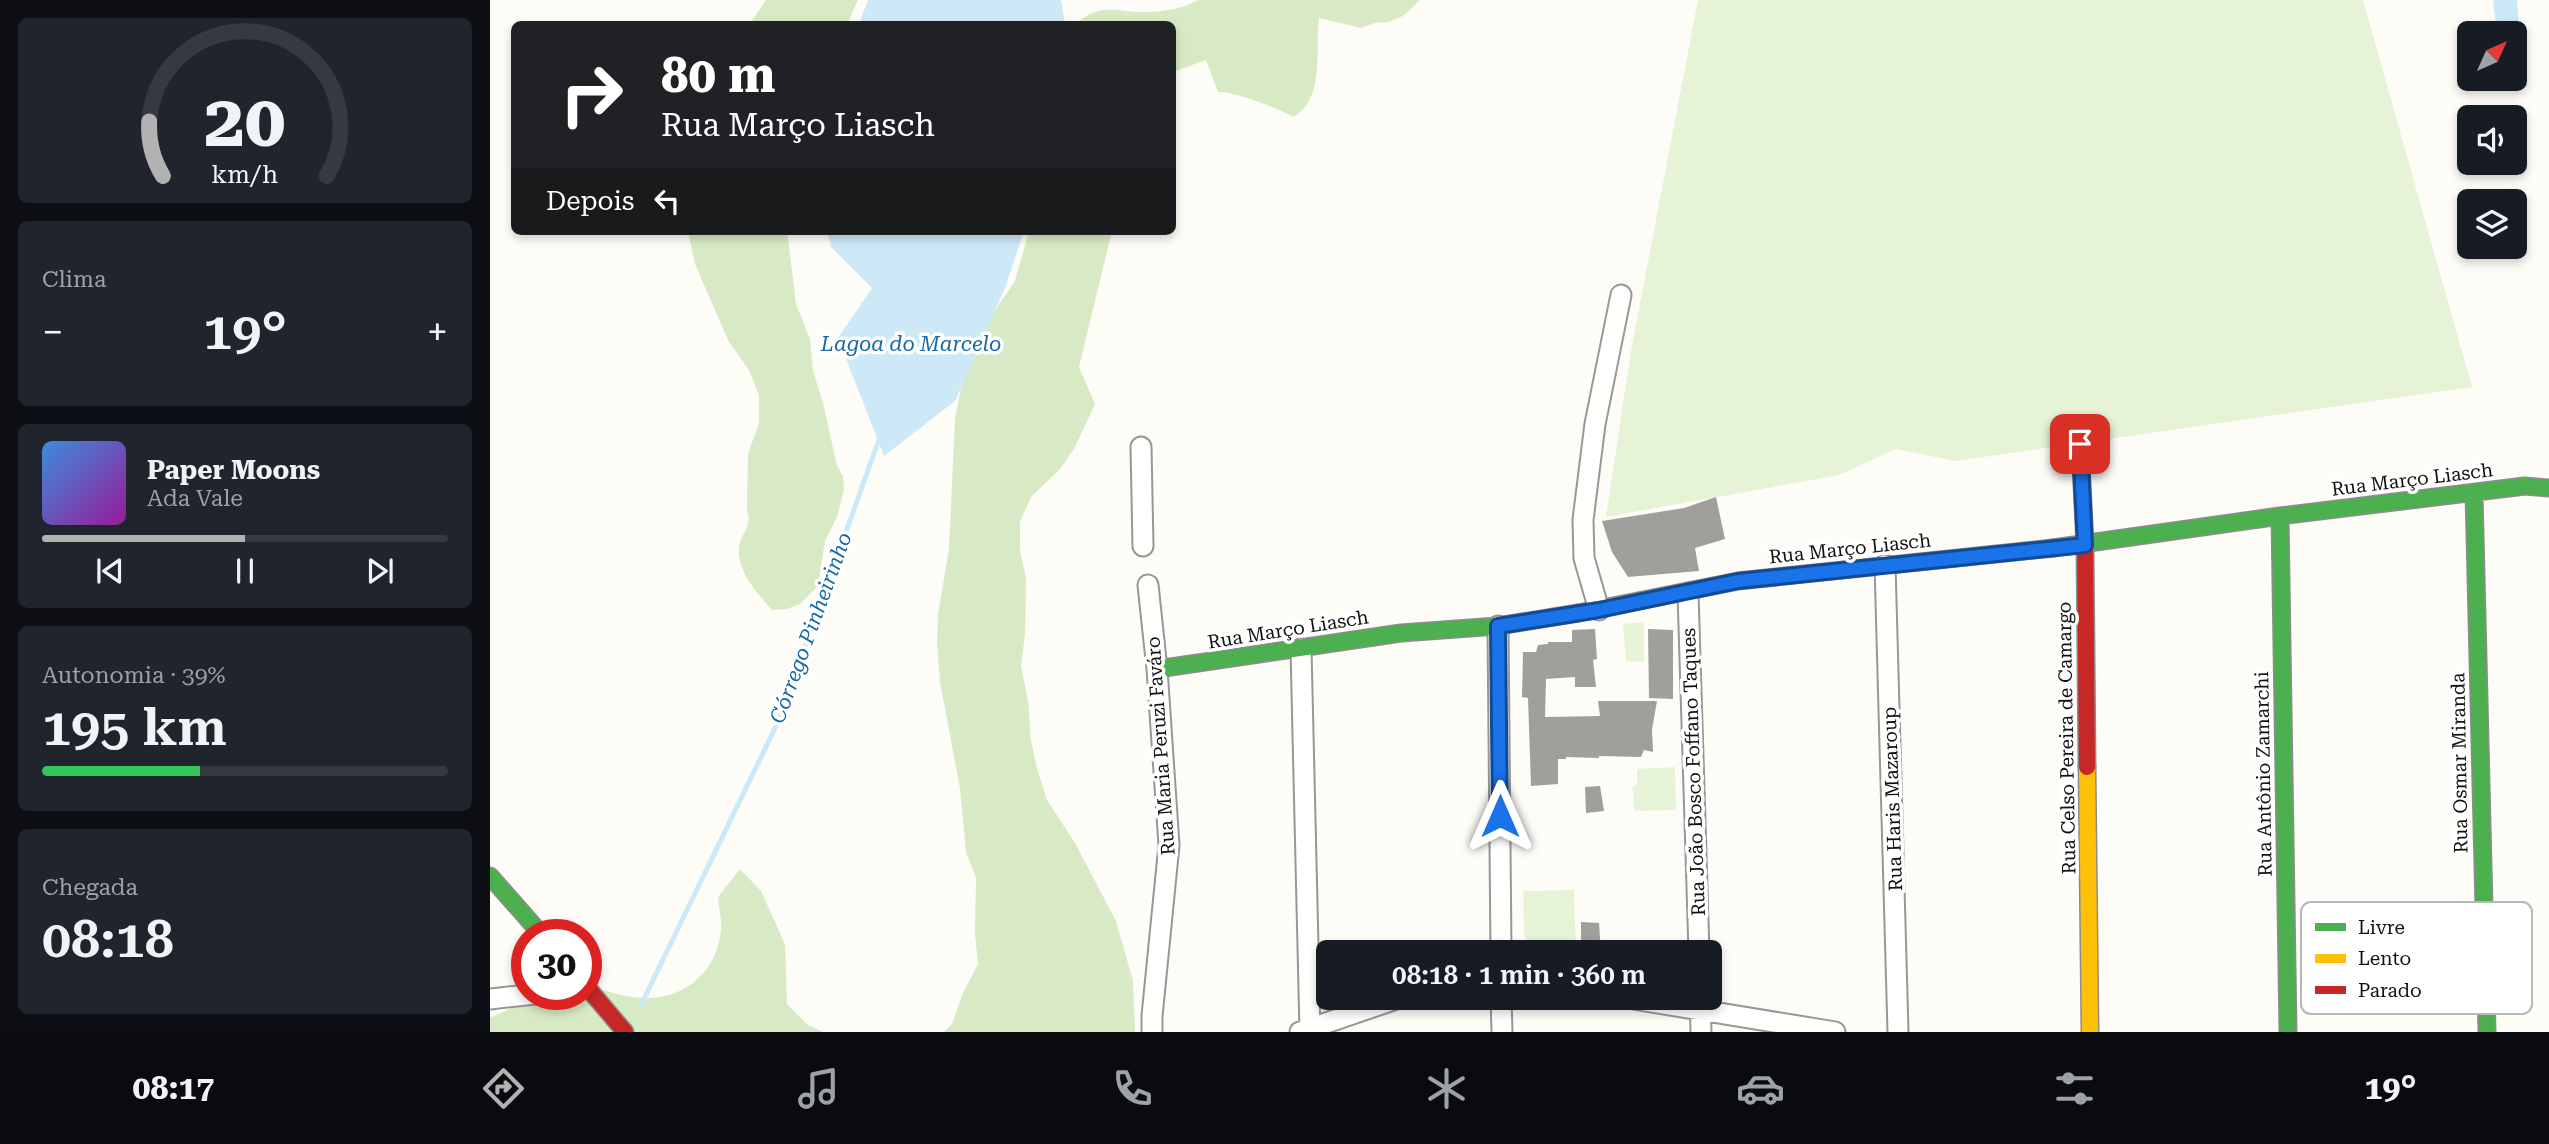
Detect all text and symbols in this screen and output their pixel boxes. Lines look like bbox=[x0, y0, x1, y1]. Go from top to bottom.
north arrow bbox=[2457, 21, 2527, 91]
map controls bbox=[2457, 21, 2527, 259]
text: 80 m bbox=[661, 47, 776, 104]
icon: right bbox=[546, 49, 637, 140]
text: 20 bbox=[204, 80, 286, 165]
button: sound bbox=[2457, 105, 2527, 175]
text: Rua Março Liasch bbox=[661, 106, 935, 144]
text: km/h bbox=[212, 160, 278, 189]
icon: left bbox=[648, 182, 686, 220]
text: Depois bbox=[546, 186, 634, 216]
button: layers bbox=[2457, 189, 2527, 259]
text: Clima bbox=[42, 266, 106, 293]
text: 19° bbox=[203, 301, 287, 362]
text: − bbox=[42, 310, 63, 354]
text: + bbox=[427, 310, 448, 354]
water label: Lagoa do Marcelo bbox=[820, 332, 1001, 356]
pin bbox=[2050, 414, 2110, 474]
icon: arrive bbox=[2061, 425, 2099, 463]
text: Paper Moons bbox=[147, 455, 320, 485]
street label: Rua Março Liasch bbox=[2330, 458, 2494, 501]
text: Ada Vale bbox=[147, 485, 243, 512]
water label: Córrego Pinheirinho bbox=[765, 529, 857, 727]
street label: Rua Março Liasch bbox=[1768, 529, 1932, 568]
icon: previous bbox=[91, 552, 129, 590]
icon: pause bbox=[226, 552, 264, 590]
icon: next bbox=[361, 552, 399, 590]
street label: Rua Celso Pereira de Camargo bbox=[2053, 602, 2080, 874]
street label: Rua Março Liasch bbox=[1206, 605, 1370, 654]
street label: Rua João Bosco Foffano Taques bbox=[1677, 627, 1710, 916]
street label: Rua Maria Peruzi Faváro bbox=[1141, 636, 1180, 856]
text: Autonomia · 39% bbox=[42, 662, 226, 689]
street label: Rua Antônio Zamarchi bbox=[2250, 671, 2277, 877]
street label: Rua Osmar Miranda bbox=[2446, 672, 2473, 854]
text: 195 km bbox=[42, 697, 227, 758]
street label: Rua Haris Mazaroup bbox=[1878, 706, 1907, 892]
position arrow bbox=[1463, 779, 1537, 853]
text: Chegada bbox=[42, 874, 138, 901]
legend bbox=[2301, 902, 2532, 1014]
text: 08:18 bbox=[42, 909, 174, 970]
text: Livre bbox=[2358, 916, 2405, 939]
speed limit sign: 30 bbox=[511, 919, 602, 1010]
text: Lento bbox=[2358, 947, 2411, 970]
text: 08:18 · 1 min · 360 m bbox=[1392, 960, 1646, 990]
text: Parado bbox=[2358, 979, 2422, 1002]
icon: directions bbox=[479, 1064, 528, 1113]
icon: music bbox=[794, 1064, 843, 1113]
icon: phone bbox=[1108, 1064, 1157, 1113]
icon: climate bbox=[1422, 1064, 1471, 1113]
icon: car bbox=[1736, 1064, 1785, 1113]
icon: filters bbox=[2050, 1064, 2099, 1113]
text: 08:17 bbox=[133, 1069, 214, 1107]
text: 19° bbox=[2365, 1069, 2416, 1107]

